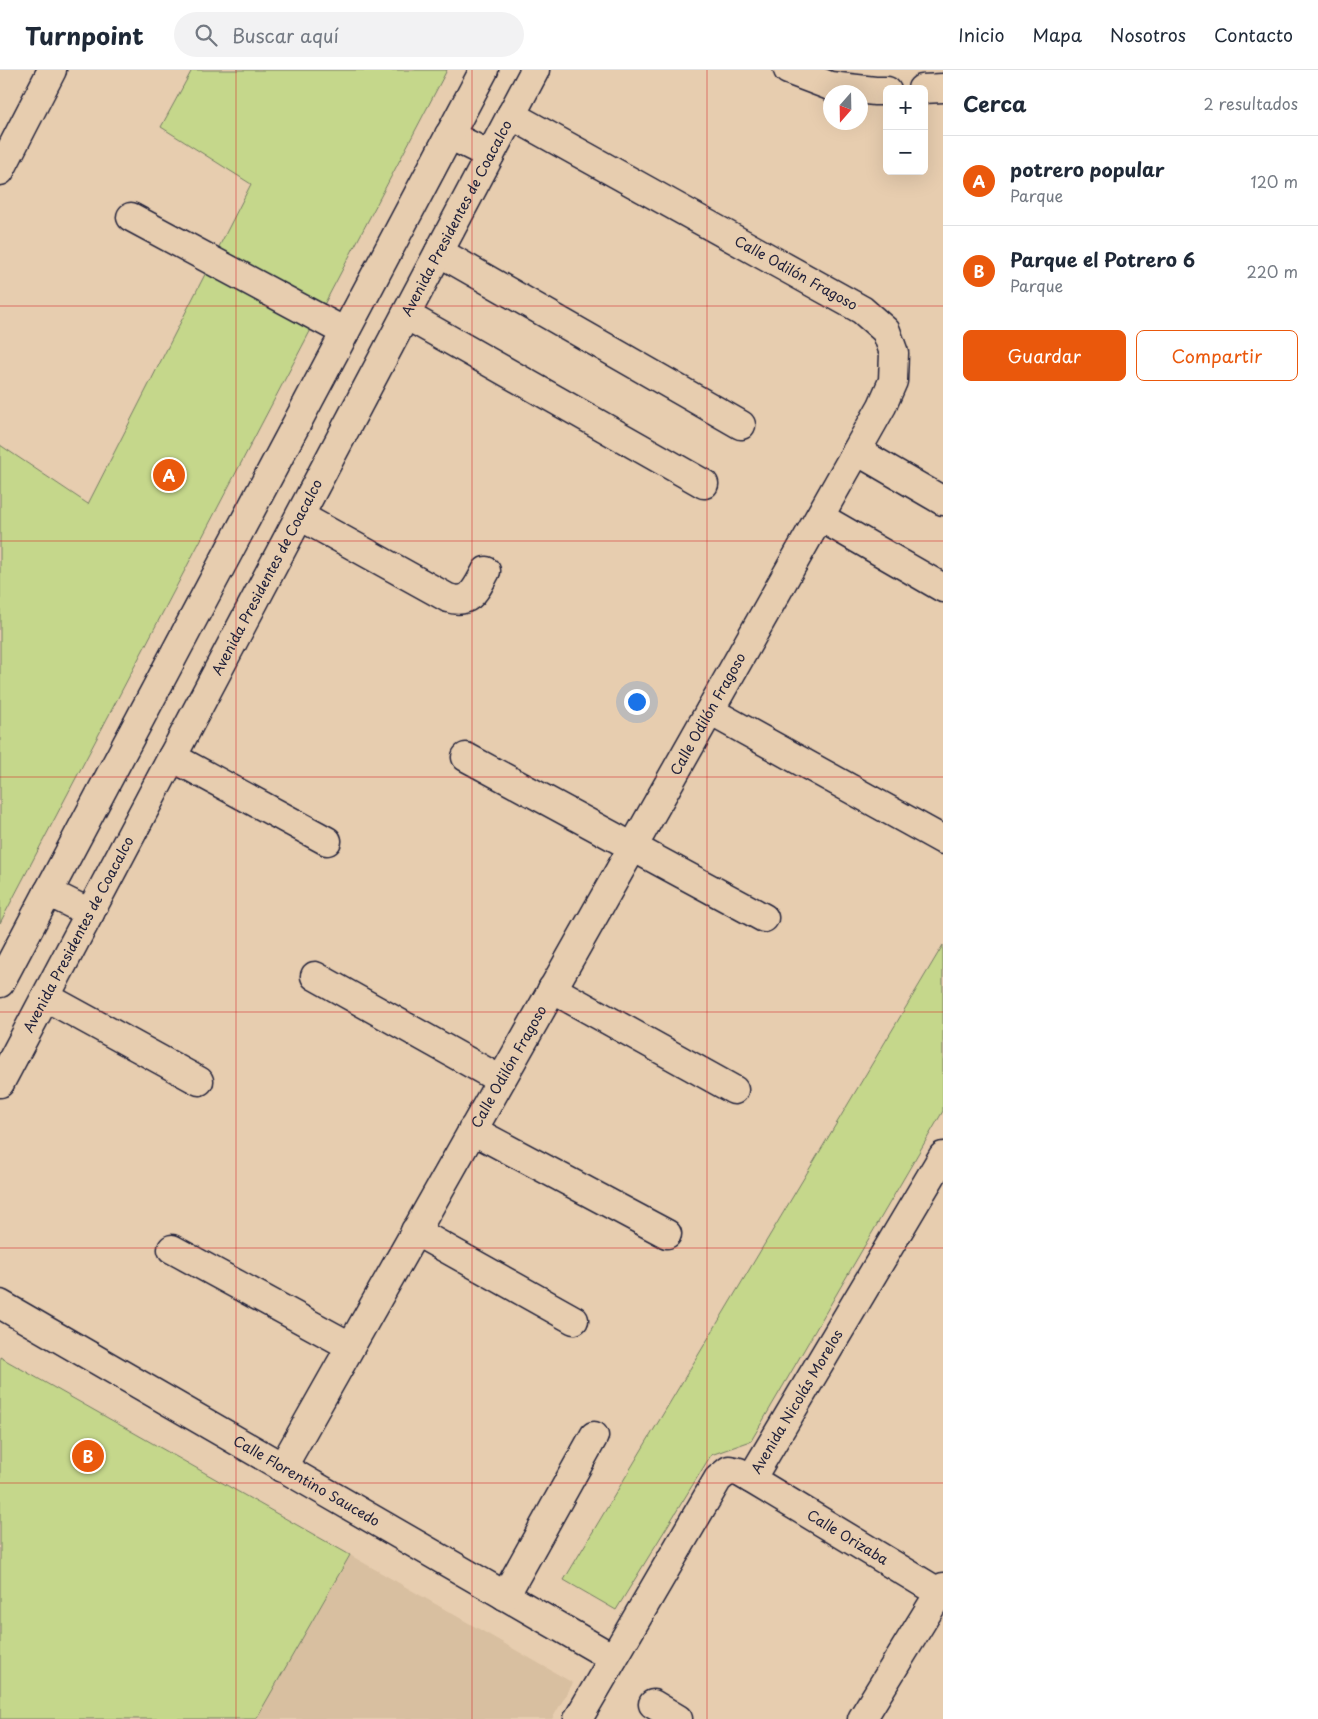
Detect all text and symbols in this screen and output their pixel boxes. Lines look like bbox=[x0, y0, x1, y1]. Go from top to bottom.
search box bbox=[174, 12, 524, 57]
text: Turnpoint bbox=[25, 17, 144, 53]
icon: search bbox=[192, 21, 220, 49]
text: Buscar aquí bbox=[232, 21, 339, 49]
text: Inicio bbox=[958, 21, 1005, 48]
text: Mapa bbox=[1033, 21, 1082, 48]
text: Nosotros bbox=[1110, 21, 1186, 48]
text: Contacto bbox=[1214, 21, 1293, 48]
north arrow bbox=[823, 85, 868, 130]
map controls bbox=[883, 85, 928, 175]
button: + bbox=[883, 85, 928, 130]
text: Cerca bbox=[963, 87, 1027, 119]
text: 2 resultados bbox=[1204, 91, 1298, 115]
street label: Avenida Presidentes de Coacalco bbox=[396, 116, 517, 320]
button: − bbox=[883, 130, 928, 175]
text: potrero popular bbox=[1010, 155, 1164, 183]
text: A bbox=[973, 169, 985, 193]
text: 120 m bbox=[1251, 169, 1298, 193]
text: Parque bbox=[1010, 183, 1063, 207]
street label: Calle Odilón Fragoso bbox=[731, 230, 862, 315]
text: Parque el Potrero 6 bbox=[1010, 245, 1195, 273]
text: B bbox=[974, 259, 984, 283]
text: 220 m bbox=[1247, 259, 1298, 283]
text: Parque bbox=[1010, 273, 1063, 297]
button: Guardar bbox=[963, 330, 1126, 381]
button: Compartir bbox=[1136, 330, 1298, 381]
pin: A bbox=[153, 456, 185, 494]
street label: Avenida Presidentes de Coacalco bbox=[206, 475, 327, 679]
street label: Calle Odilón Fragoso bbox=[664, 648, 751, 779]
your location bbox=[624, 689, 650, 715]
street label: Avenida Presidentes de Coacalco bbox=[18, 832, 139, 1036]
street label: Calle Odilón Fragoso bbox=[465, 1001, 551, 1132]
street label: Avenida Nicolás Morelos bbox=[745, 1325, 848, 1478]
street label: Calle Florentino Saucedo bbox=[230, 1430, 384, 1531]
pin: B bbox=[72, 1437, 104, 1475]
street label: Calle Orizaba bbox=[803, 1504, 893, 1570]

